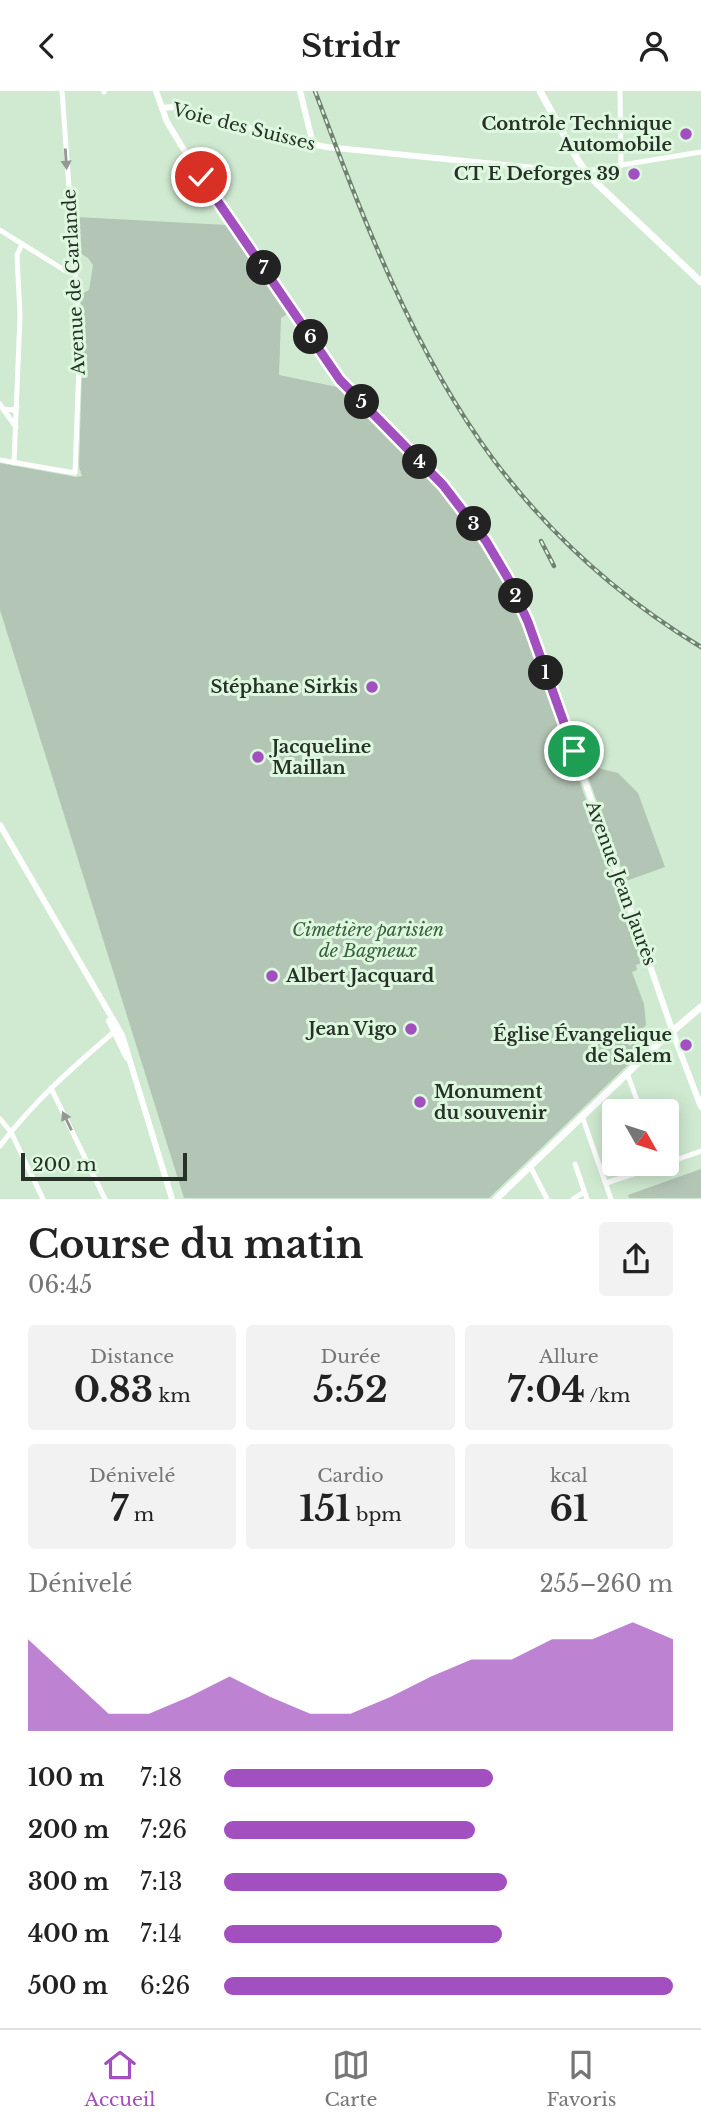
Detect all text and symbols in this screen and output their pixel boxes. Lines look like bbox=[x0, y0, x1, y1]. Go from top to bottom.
text: Stridr bbox=[301, 26, 400, 66]
icon: back bbox=[28, 27, 66, 65]
icon: person bbox=[635, 27, 673, 65]
street label: Voie des Suisses bbox=[169, 98, 318, 155]
place label: Contrôle Technique Automobile bbox=[481, 113, 672, 156]
marker: Contrôle Technique Automobile bbox=[678, 126, 694, 142]
pin bbox=[171, 147, 231, 207]
one-way arrow bbox=[61, 148, 72, 170]
icon: check bbox=[182, 158, 220, 196]
place label: CT E Deforges 39 bbox=[454, 163, 620, 185]
marker: CT E Deforges 39 bbox=[626, 166, 642, 182]
street label: Avenue de Garlande bbox=[58, 188, 90, 377]
pin: 7 bbox=[246, 251, 282, 285]
text: 7 bbox=[259, 256, 268, 279]
pin: 6 bbox=[294, 320, 328, 355]
text: 6 bbox=[304, 325, 317, 348]
pin: 5 bbox=[344, 385, 380, 419]
text: 5 bbox=[356, 390, 367, 413]
pin: 4 bbox=[402, 445, 438, 479]
text: 4 bbox=[413, 450, 426, 473]
pin: 3 bbox=[456, 507, 491, 541]
text: 3 bbox=[467, 512, 480, 535]
pin: 2 bbox=[498, 579, 534, 613]
text: 2 bbox=[509, 584, 522, 607]
pin: 1 bbox=[528, 655, 564, 691]
text: 1 bbox=[541, 661, 550, 684]
place label: Stéphane Sirkis bbox=[210, 676, 358, 698]
marker: Stéphane Sirkis bbox=[364, 679, 380, 695]
pin bbox=[544, 721, 604, 781]
icon: arrive bbox=[555, 732, 593, 770]
place label: Jacqueline Maillan bbox=[268, 736, 371, 779]
marker: Jacqueline Maillan bbox=[250, 749, 266, 765]
street label: Avenue Jean Jaurès bbox=[581, 797, 661, 968]
park label: Cimetière parisien de Bagneux bbox=[292, 919, 444, 962]
place label: Albert Jacquard bbox=[285, 965, 435, 987]
marker: Albert Jacquard bbox=[264, 968, 280, 984]
place label: Jean Vigo bbox=[305, 1018, 397, 1040]
marker: Jean Vigo bbox=[403, 1021, 419, 1037]
place label: Église Évangelique de Salem bbox=[493, 1023, 672, 1067]
marker: Église Évangelique de Salem bbox=[678, 1037, 694, 1053]
place label: Monument du souvenir bbox=[434, 1081, 547, 1124]
marker: Monument du souvenir bbox=[412, 1094, 428, 1110]
north arrow bbox=[602, 1099, 679, 1176]
map controls bbox=[602, 1099, 679, 1176]
one-way arrow bbox=[62, 1111, 73, 1131]
scale bar bbox=[21, 1149, 187, 1181]
text: 200 m bbox=[32, 1153, 97, 1176]
text: Course du matin bbox=[28, 1221, 363, 1268]
button: share bbox=[599, 1222, 673, 1296]
text: 06:45 bbox=[28, 1271, 92, 1299]
text: Distance bbox=[90, 1345, 174, 1368]
text: Durée bbox=[320, 1345, 381, 1368]
text: Allure bbox=[539, 1345, 599, 1368]
text: 0.83 bbox=[74, 1368, 153, 1411]
text: 5:52 bbox=[313, 1368, 388, 1411]
text: 7:04 bbox=[507, 1368, 585, 1411]
text: km bbox=[153, 1384, 191, 1407]
text: /km bbox=[585, 1384, 630, 1407]
text: Dénivelé bbox=[89, 1464, 175, 1487]
text: Cardio bbox=[317, 1464, 384, 1487]
text: kcal bbox=[550, 1464, 588, 1487]
text: 7 bbox=[110, 1487, 128, 1530]
text: 151 bbox=[299, 1487, 351, 1530]
text: 61 bbox=[549, 1487, 588, 1530]
text: m bbox=[128, 1503, 154, 1526]
text: bpm bbox=[351, 1503, 402, 1526]
text: Dénivelé bbox=[28, 1570, 132, 1598]
text: 255–260 m bbox=[539, 1570, 673, 1598]
text: 100 m bbox=[28, 1764, 104, 1792]
text: 7:18 bbox=[140, 1764, 182, 1792]
text: 200 m bbox=[28, 1816, 109, 1844]
text: 7:26 bbox=[140, 1816, 187, 1844]
text: 300 m bbox=[28, 1868, 109, 1896]
text: 7:13 bbox=[140, 1868, 183, 1896]
text: 400 m bbox=[28, 1920, 110, 1948]
text: 7:14 bbox=[140, 1920, 182, 1948]
text: 500 m bbox=[28, 1972, 108, 2000]
text: 6:26 bbox=[140, 1972, 190, 2000]
tab: Accueil bbox=[85, 2046, 156, 2111]
tab: Carte bbox=[325, 2046, 377, 2111]
tab: Favoris bbox=[547, 2046, 616, 2111]

